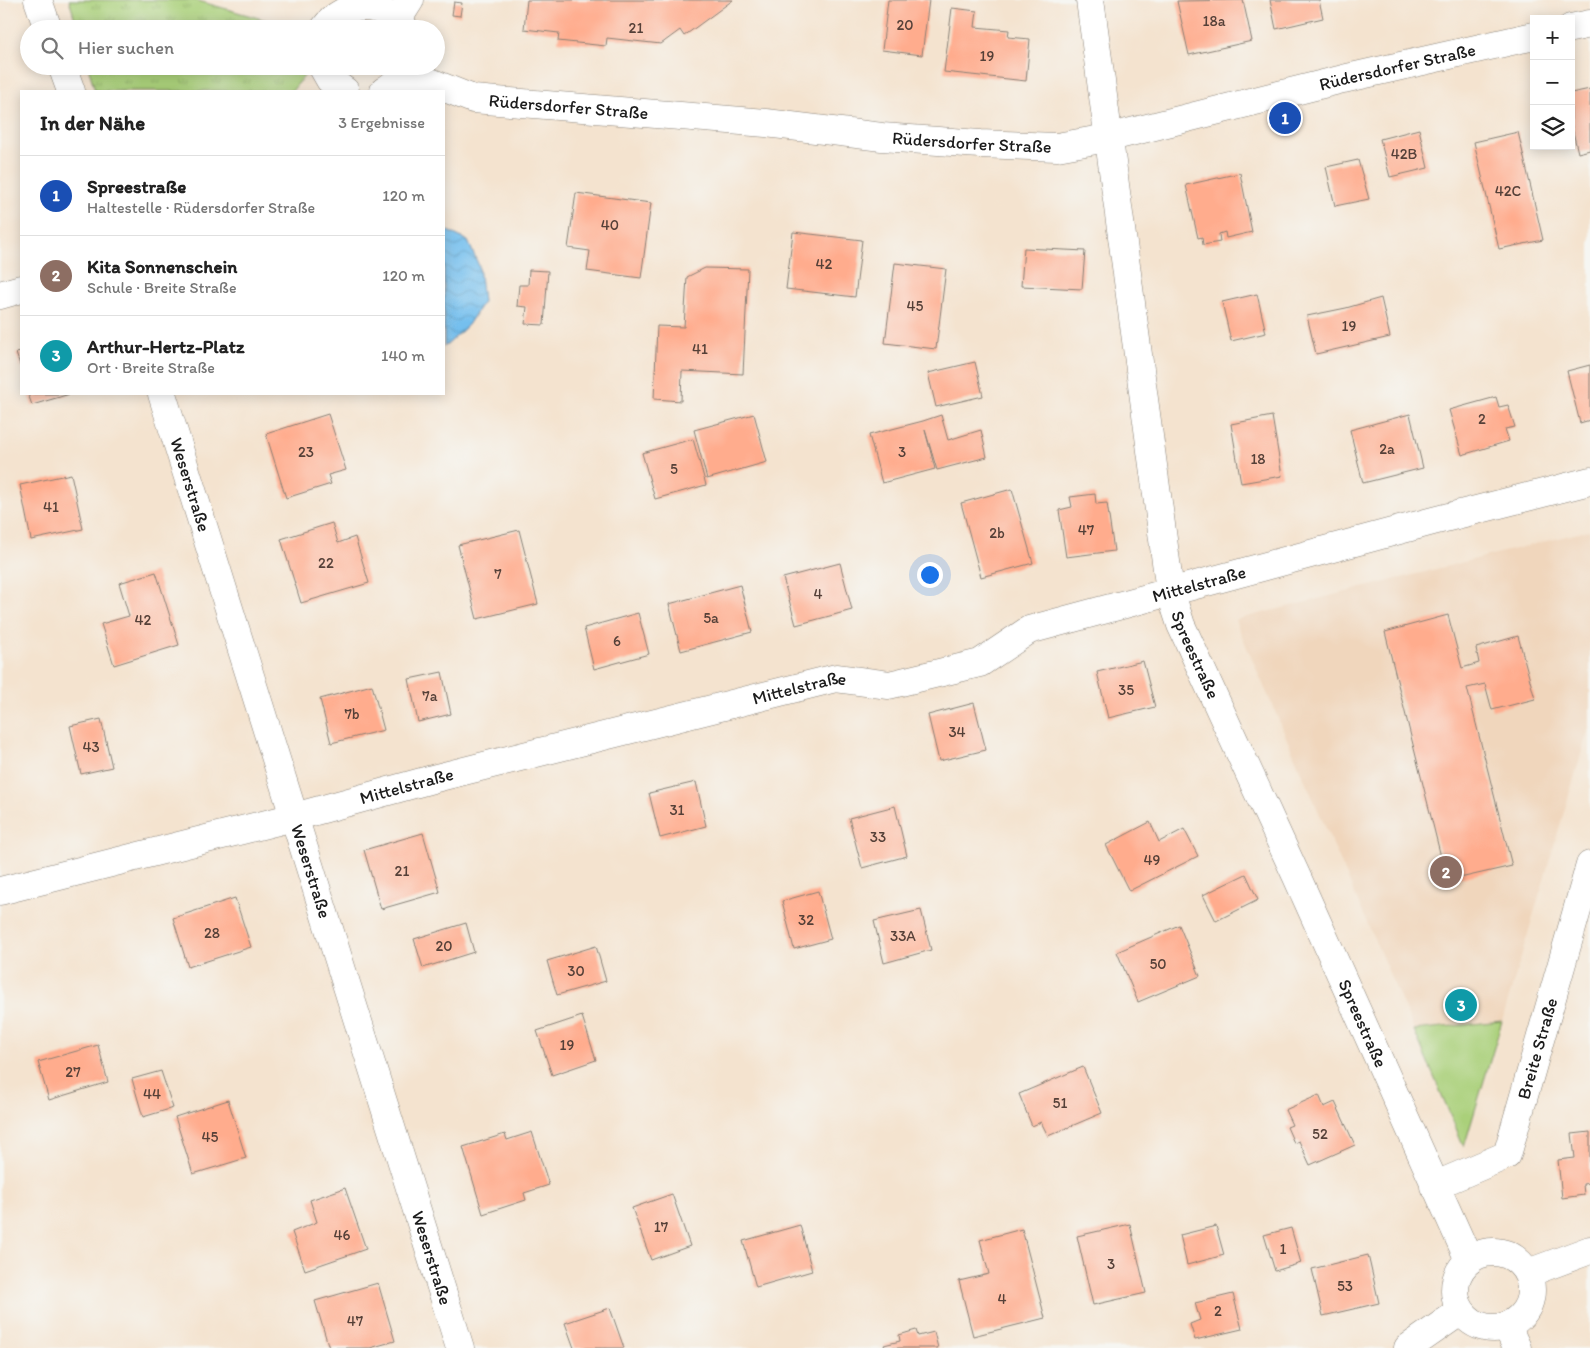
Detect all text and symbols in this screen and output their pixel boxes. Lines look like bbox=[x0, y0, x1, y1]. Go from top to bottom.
house number: 18a bbox=[1203, 12, 1226, 30]
map controls bbox=[1530, 15, 1575, 150]
button: + bbox=[1530, 15, 1575, 60]
house number: 20 bbox=[896, 16, 914, 34]
house number: 21 bbox=[629, 19, 643, 37]
search box bbox=[20, 20, 445, 75]
icon: search bbox=[38, 34, 66, 62]
text: Hier suchen bbox=[78, 36, 174, 59]
street label: Rüdersdorfer Straße bbox=[1317, 38, 1478, 96]
house number: 19 bbox=[980, 47, 995, 65]
button: − bbox=[1530, 60, 1575, 105]
street label: Rüdersdorfer Straße bbox=[488, 89, 649, 124]
pin: 1 bbox=[1269, 99, 1301, 137]
button: layers bbox=[1530, 105, 1575, 150]
text: In der Nähe bbox=[40, 110, 145, 135]
text: 3 Ergebnisse bbox=[338, 113, 425, 132]
street label: Rüdersdorfer Straße bbox=[891, 127, 1052, 158]
house number: 42B bbox=[1391, 145, 1418, 163]
text: Spreestraße bbox=[87, 175, 186, 198]
house number: 42C bbox=[1495, 182, 1522, 200]
text: 1 bbox=[52, 186, 60, 205]
text: 120 m bbox=[382, 186, 425, 205]
text: Haltestelle · Rüdersdorfer Straße bbox=[87, 198, 315, 217]
house number: 40 bbox=[601, 216, 619, 234]
text: Kita Sonnenschein bbox=[87, 255, 237, 278]
house number: 42 bbox=[816, 255, 833, 273]
text: 2 bbox=[52, 266, 60, 285]
text: 120 m bbox=[382, 266, 425, 285]
text: Schule · Breite Straße bbox=[87, 278, 237, 297]
house number: 45 bbox=[907, 297, 924, 315]
house number: 19 bbox=[1342, 317, 1357, 335]
text: Arthur-Hertz-Platz bbox=[87, 335, 245, 358]
house number: 41 bbox=[692, 340, 708, 358]
text: 3 bbox=[52, 346, 60, 365]
text: 140 m bbox=[381, 346, 425, 365]
text: Ort · Breite Straße bbox=[87, 358, 215, 377]
house number: 2 bbox=[1478, 410, 1486, 428]
street label: Weserstraße bbox=[165, 435, 215, 534]
house number: 2a bbox=[1379, 440, 1395, 458]
house number: 23 bbox=[298, 443, 314, 461]
house number: 3 bbox=[898, 443, 906, 461]
house number: 18 bbox=[1250, 450, 1266, 468]
house number: 5 bbox=[670, 460, 678, 478]
house number: 41 bbox=[43, 498, 59, 516]
house number: 47 bbox=[1078, 521, 1095, 539]
house number: 2b bbox=[989, 524, 1005, 542]
house number: 22 bbox=[318, 554, 334, 572]
street label: Mittelstraße bbox=[1150, 561, 1248, 607]
your location bbox=[917, 562, 943, 588]
house number: 7 bbox=[494, 565, 502, 583]
house number: 4 bbox=[813, 585, 823, 603]
street label: Spreestraße bbox=[1166, 608, 1224, 702]
house number: 5a bbox=[703, 609, 719, 627]
house number: 42 bbox=[135, 611, 152, 629]
house number: 6 bbox=[613, 632, 621, 650]
street label: Mittelstraße bbox=[750, 667, 848, 709]
house number: 35 bbox=[1118, 681, 1134, 699]
house number: 7a bbox=[422, 687, 438, 705]
house number: 7b bbox=[344, 705, 360, 723]
house number: 34 bbox=[948, 723, 966, 741]
house number: 43 bbox=[82, 738, 100, 756]
street label: Mittelstraße bbox=[357, 763, 456, 809]
house number: 31 bbox=[669, 801, 685, 819]
street label: Weserstraße bbox=[286, 821, 336, 921]
house number: 33 bbox=[870, 828, 886, 846]
house number: 49 bbox=[1144, 851, 1161, 869]
pin: 2 bbox=[1430, 853, 1462, 891]
house number: 21 bbox=[395, 862, 409, 880]
house number: 32 bbox=[798, 911, 814, 929]
house number: 28 bbox=[204, 924, 220, 942]
house number: 33A bbox=[890, 927, 916, 945]
house number: 20 bbox=[435, 937, 453, 955]
house number: 50 bbox=[1149, 955, 1167, 973]
house number: 30 bbox=[567, 962, 585, 980]
street label: Spreestraße bbox=[1333, 976, 1392, 1071]
pin: 3 bbox=[1445, 986, 1477, 1024]
street label: Breite Straße bbox=[1512, 995, 1562, 1102]
house number: 19 bbox=[560, 1036, 575, 1054]
house number: 27 bbox=[65, 1063, 81, 1081]
house number: 44 bbox=[143, 1085, 161, 1103]
house number: 51 bbox=[1053, 1094, 1067, 1112]
house number: 52 bbox=[1312, 1125, 1328, 1143]
house number: 45 bbox=[202, 1128, 219, 1146]
street label: Weserstraße bbox=[407, 1208, 457, 1308]
house number: 17 bbox=[654, 1218, 669, 1236]
house number: 46 bbox=[334, 1226, 351, 1244]
house number: 1 bbox=[1280, 1240, 1287, 1258]
house number: 3 bbox=[1107, 1255, 1115, 1273]
house number: 53 bbox=[1337, 1277, 1353, 1295]
house number: 4 bbox=[997, 1290, 1007, 1308]
house number: 2 bbox=[1214, 1302, 1222, 1320]
house number: 47 bbox=[347, 1312, 364, 1330]

